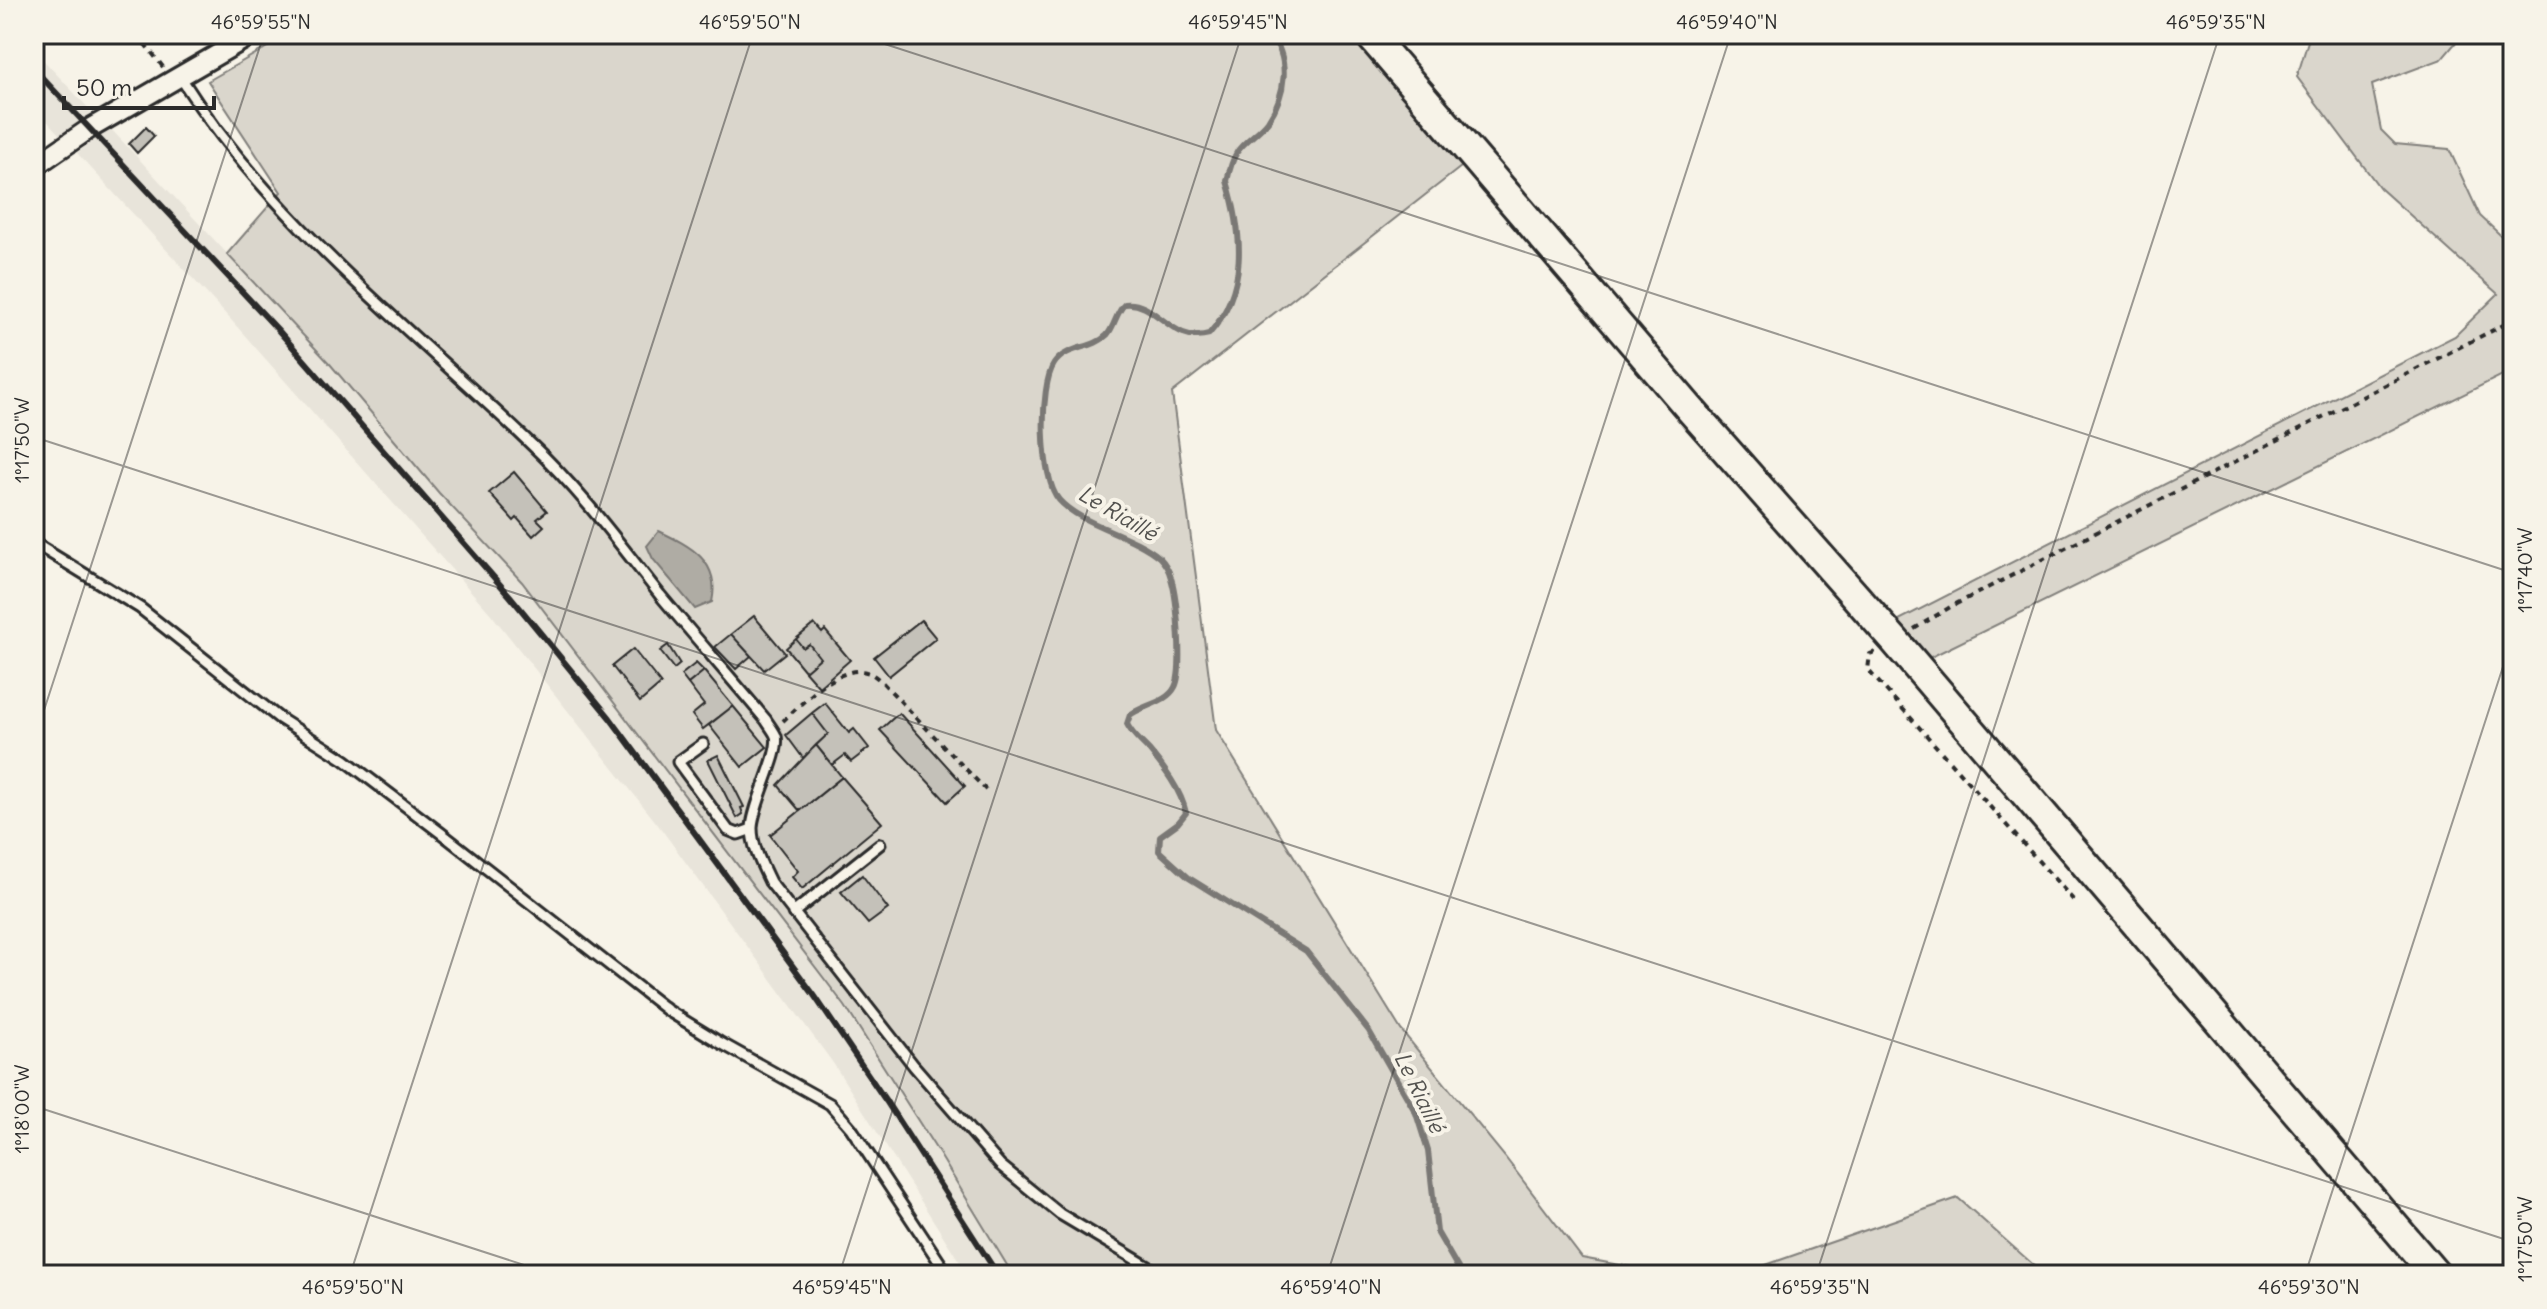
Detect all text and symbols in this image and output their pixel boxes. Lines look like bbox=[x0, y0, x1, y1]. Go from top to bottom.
text: 46°59'55"N bbox=[211, 9, 311, 34]
text: 46°59'50"N bbox=[699, 9, 801, 34]
text: 46°59'45"N bbox=[1188, 9, 1288, 34]
text: 46°59'40"N bbox=[1676, 9, 1778, 34]
text: 46°59'35"N bbox=[2166, 9, 2266, 34]
scale bar bbox=[64, 60, 214, 110]
text: 50 m bbox=[76, 72, 132, 102]
text: 1°17'50"W bbox=[9, 397, 34, 483]
water label: Le Riaillé bbox=[1074, 479, 1164, 548]
text: 1°17'40"W bbox=[2512, 527, 2537, 613]
water label: Le Riaillé bbox=[1388, 1047, 1452, 1139]
text: 1°18'00"W bbox=[9, 1064, 34, 1154]
text: 1°17'50"W bbox=[2512, 1196, 2537, 1282]
text: 46°59'50"N bbox=[302, 1274, 404, 1299]
text: 46°59'45"N bbox=[792, 1274, 892, 1299]
text: 46°59'40"N bbox=[1280, 1274, 1382, 1299]
text: 46°59'35"N bbox=[1770, 1274, 1870, 1299]
text: 46°59'30"N bbox=[2258, 1274, 2360, 1299]

